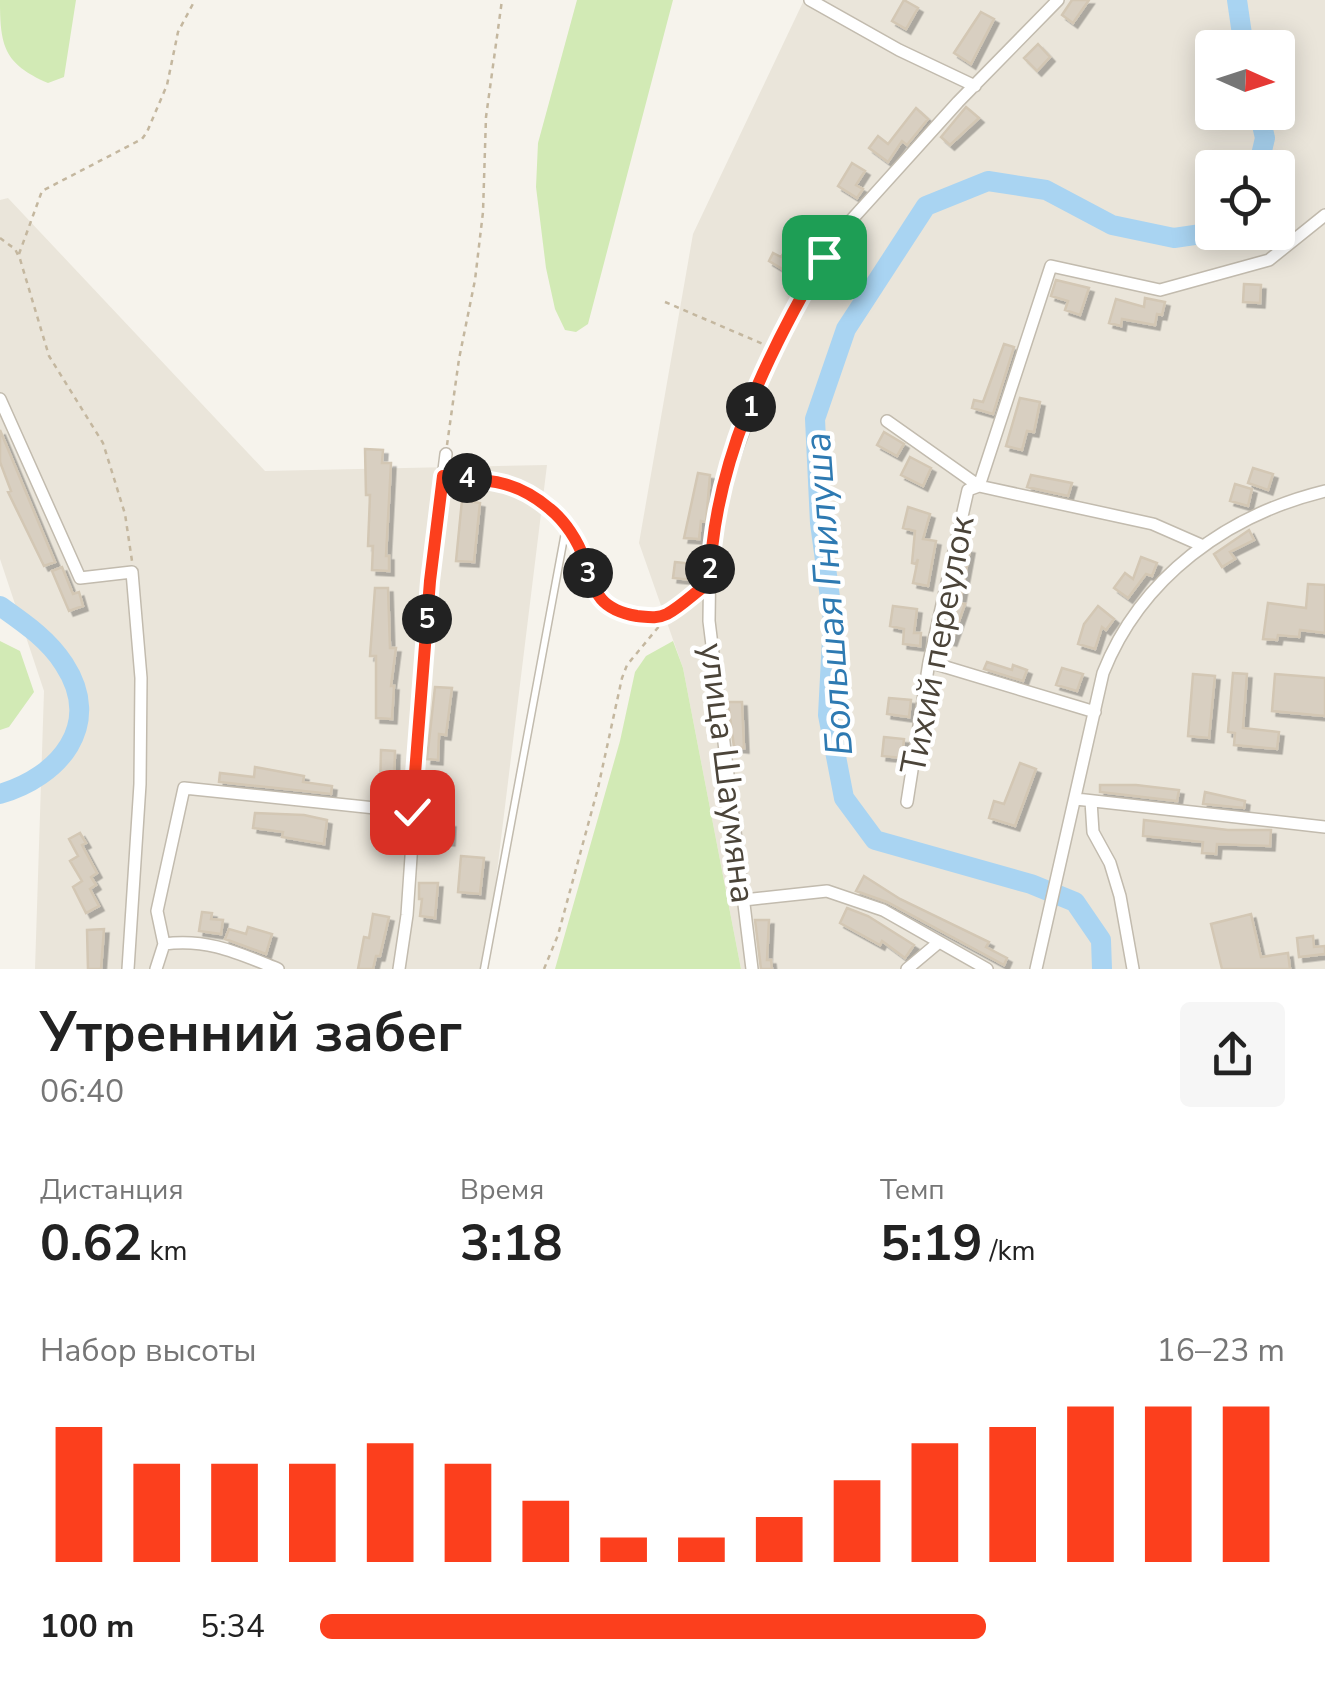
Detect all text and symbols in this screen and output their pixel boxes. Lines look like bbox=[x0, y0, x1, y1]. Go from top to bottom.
north arrow bbox=[1195, 30, 1295, 130]
map controls bbox=[1195, 30, 1295, 250]
button: locate bbox=[1195, 150, 1295, 250]
pin bbox=[782, 215, 867, 300]
icon: arrive bbox=[797, 230, 852, 285]
pin: 1 bbox=[726, 382, 776, 432]
text: 1 bbox=[743, 388, 759, 426]
water label: Большая Гнилуша bbox=[792, 431, 865, 757]
pin: 4 bbox=[442, 453, 492, 503]
text: 4 bbox=[459, 459, 475, 497]
street label: Тихий переулок bbox=[889, 511, 986, 778]
pin: 2 bbox=[685, 544, 735, 594]
pin: 3 bbox=[563, 548, 613, 598]
text: 2 bbox=[702, 550, 718, 588]
text: 3 bbox=[580, 554, 596, 592]
pin: 5 bbox=[402, 594, 452, 644]
text: 5 bbox=[419, 600, 435, 638]
street label: улица Шаумяна bbox=[688, 640, 767, 906]
pin bbox=[370, 770, 455, 855]
icon: check bbox=[385, 785, 440, 840]
text: Утренний забег bbox=[40, 995, 462, 1070]
button: share bbox=[1180, 1002, 1285, 1107]
text: 06:40 bbox=[40, 1070, 124, 1113]
text: Дистанция bbox=[40, 1171, 184, 1209]
text: Время bbox=[460, 1171, 544, 1209]
text: Темп bbox=[880, 1171, 945, 1209]
text: 0.62 bbox=[40, 1209, 142, 1278]
text: 3:18 bbox=[460, 1209, 562, 1278]
text: 5:19 bbox=[880, 1209, 982, 1278]
text: km bbox=[142, 1232, 188, 1270]
text: /km bbox=[982, 1232, 1035, 1270]
text: Набор высоты bbox=[40, 1329, 257, 1372]
text: 16–23 m bbox=[1157, 1329, 1285, 1372]
text: 100 m bbox=[40, 1605, 134, 1648]
text: 5:34 bbox=[200, 1605, 265, 1648]

